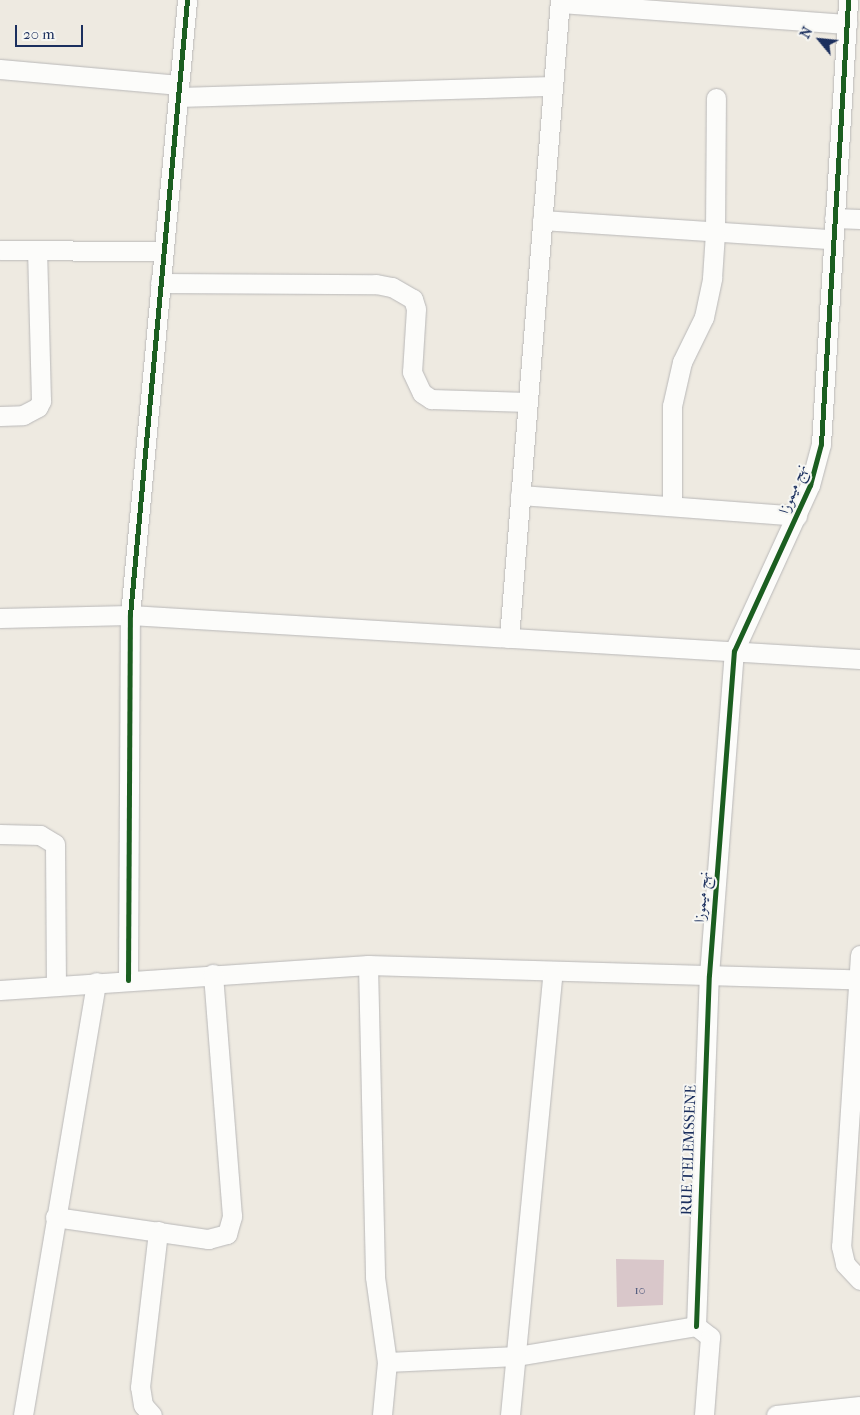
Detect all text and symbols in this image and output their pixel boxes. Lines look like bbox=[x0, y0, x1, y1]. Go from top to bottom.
scale bar bbox=[18, 15, 85, 47]
north arrow bbox=[795, 15, 845, 65]
text: N bbox=[796, 24, 816, 41]
text: 20 m bbox=[23, 25, 55, 43]
street label: نهج ميموزا bbox=[775, 462, 811, 516]
street label: نهج ميموزا bbox=[691, 871, 713, 923]
street label: RUE TELEMSSENE bbox=[678, 1084, 700, 1216]
house number: 10 bbox=[635, 1284, 645, 1298]

